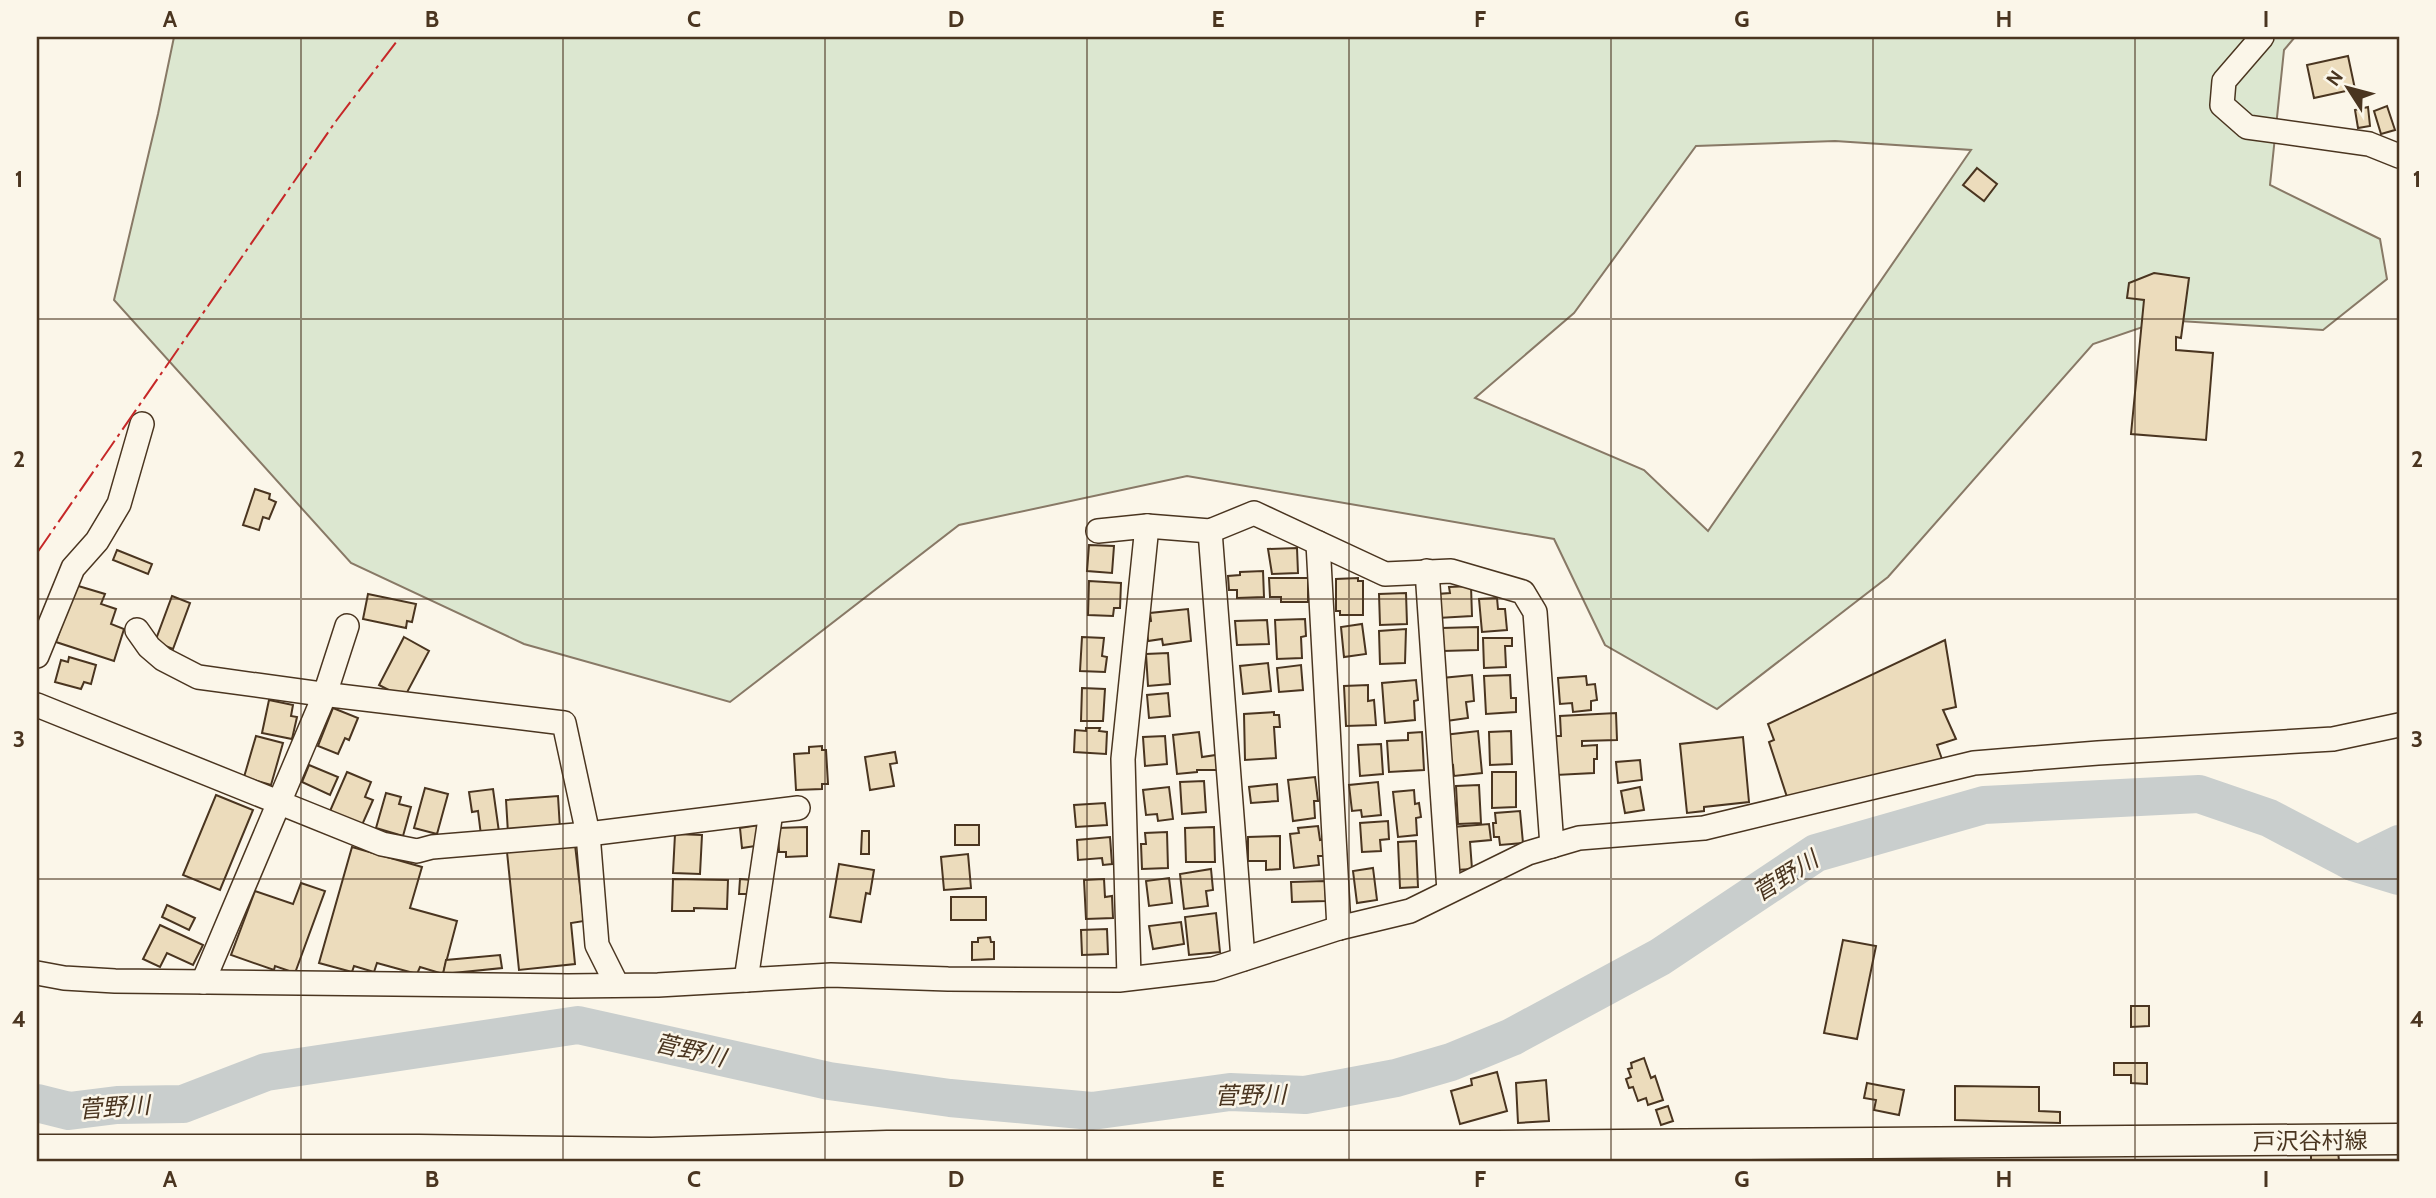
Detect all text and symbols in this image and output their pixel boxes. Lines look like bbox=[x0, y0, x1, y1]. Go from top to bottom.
text: A bbox=[163, 5, 178, 33]
text: B bbox=[425, 5, 439, 33]
text: C bbox=[687, 5, 701, 33]
text: D bbox=[948, 5, 964, 33]
text: E bbox=[1211, 5, 1225, 33]
text: F bbox=[1474, 5, 1486, 33]
text: G bbox=[1734, 5, 1750, 33]
text: H bbox=[1996, 5, 2012, 33]
text: I bbox=[2263, 5, 2269, 33]
north arrow bbox=[2314, 52, 2384, 122]
text: N bbox=[2321, 66, 2348, 90]
text: 1 bbox=[15, 165, 23, 193]
text: 1 bbox=[2413, 165, 2421, 193]
text: 2 bbox=[13, 445, 25, 473]
text: 2 bbox=[2411, 445, 2423, 473]
text: 3 bbox=[13, 725, 25, 753]
text: 3 bbox=[2411, 725, 2423, 753]
water label: 菅野川 bbox=[1747, 843, 1826, 907]
text: 4 bbox=[12, 1005, 26, 1033]
text: 4 bbox=[2410, 1005, 2424, 1033]
water label: 菅野川 bbox=[652, 1028, 731, 1073]
water label: 菅野川 bbox=[1214, 1080, 1289, 1110]
water label: 菅野川 bbox=[77, 1090, 154, 1124]
street label: 戸沢谷村線 bbox=[2252, 1126, 2368, 1156]
text: A bbox=[163, 1165, 178, 1193]
text: B bbox=[425, 1165, 439, 1193]
text: C bbox=[687, 1165, 701, 1193]
text: D bbox=[948, 1165, 964, 1193]
text: E bbox=[1211, 1165, 1225, 1193]
text: F bbox=[1474, 1165, 1486, 1193]
text: G bbox=[1734, 1165, 1750, 1193]
text: H bbox=[1996, 1165, 2012, 1193]
text: I bbox=[2263, 1165, 2269, 1193]

